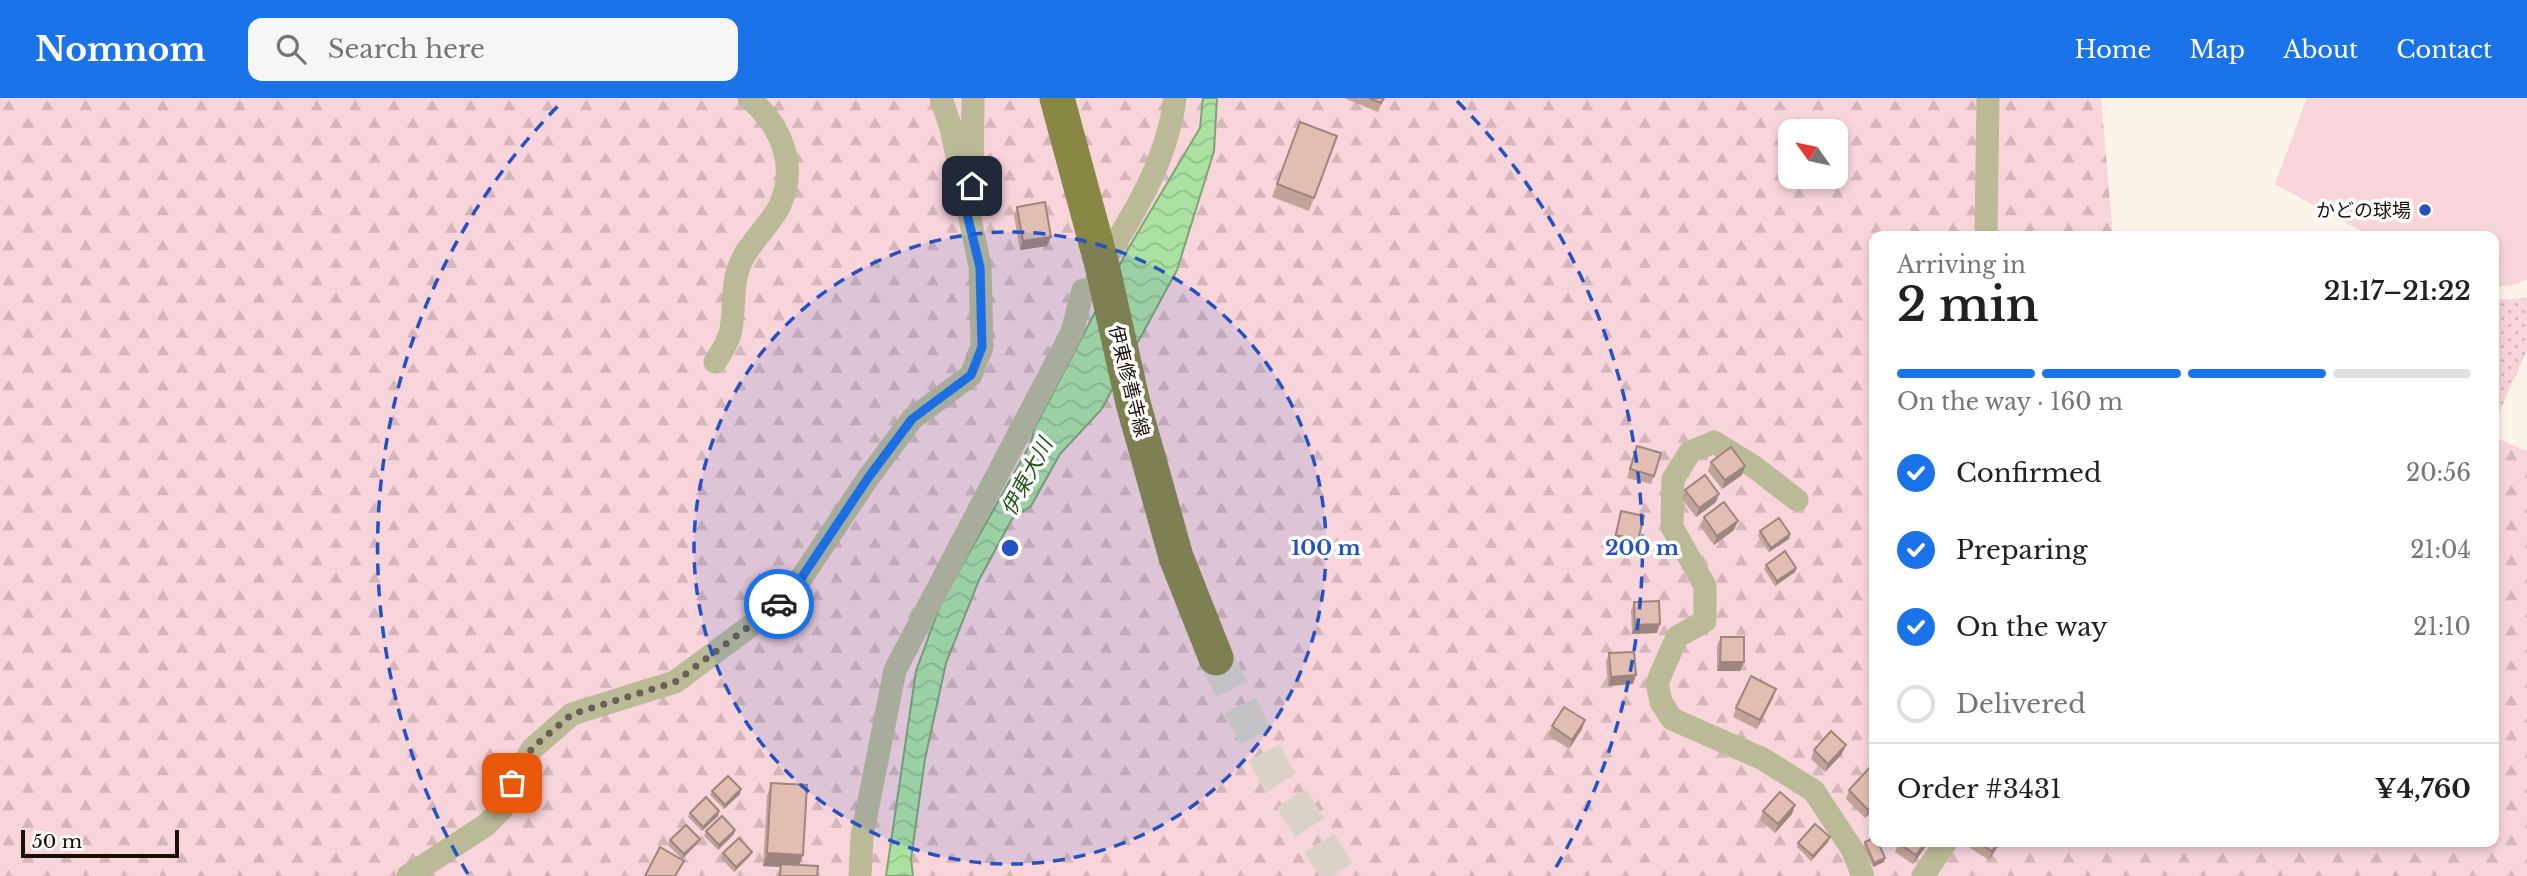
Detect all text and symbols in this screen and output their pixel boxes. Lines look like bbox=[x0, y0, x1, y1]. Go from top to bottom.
search box bbox=[248, 18, 738, 81]
text: Nomnom bbox=[35, 29, 206, 70]
icon: search bbox=[272, 30, 310, 68]
text: Search here bbox=[328, 33, 485, 65]
text: Home bbox=[2075, 35, 2151, 64]
text: Map bbox=[2189, 35, 2245, 64]
text: About bbox=[2283, 35, 2358, 64]
text: Contact bbox=[2396, 35, 2492, 64]
north arrow bbox=[1778, 119, 1848, 189]
map controls bbox=[1778, 119, 1848, 189]
pin bbox=[942, 156, 1002, 216]
icon: home bbox=[953, 167, 991, 205]
place label: かどの球場 bbox=[2316, 199, 2411, 222]
marker: かどの球場 bbox=[2417, 202, 2433, 218]
text: Arriving in bbox=[1897, 251, 2026, 279]
text: 21:17–21:22 bbox=[2324, 275, 2471, 307]
text: 2 min bbox=[1897, 276, 2039, 333]
street label: 伊東修善寺線 bbox=[1104, 323, 1154, 439]
text: On the way · 160 m bbox=[1897, 388, 2123, 416]
water label: 伊東大川 bbox=[996, 432, 1059, 520]
icon: check bbox=[1897, 454, 1935, 492]
text: Confirmed bbox=[1956, 457, 2101, 489]
text: 20:56 bbox=[2406, 459, 2471, 487]
icon: check bbox=[1897, 531, 1935, 569]
text: Preparing bbox=[1956, 534, 2088, 566]
text: 100 m bbox=[1291, 535, 1361, 561]
text: 200 m bbox=[1605, 535, 1679, 561]
centre of rings bbox=[998, 536, 1022, 560]
text: 21:04 bbox=[2410, 536, 2471, 564]
courier bbox=[744, 569, 814, 639]
icon: car bbox=[760, 585, 798, 623]
icon: check bbox=[1897, 608, 1935, 646]
text: On the way bbox=[1956, 611, 2108, 643]
text: 21:10 bbox=[2413, 613, 2471, 641]
text: Delivered bbox=[1956, 688, 2086, 720]
pin bbox=[482, 753, 542, 813]
icon: bag bbox=[493, 764, 531, 802]
text: Order #3431 bbox=[1897, 773, 2062, 805]
text: ¥4,760 bbox=[2375, 773, 2471, 805]
scale bar bbox=[21, 827, 178, 859]
text: 50 m bbox=[32, 830, 82, 853]

